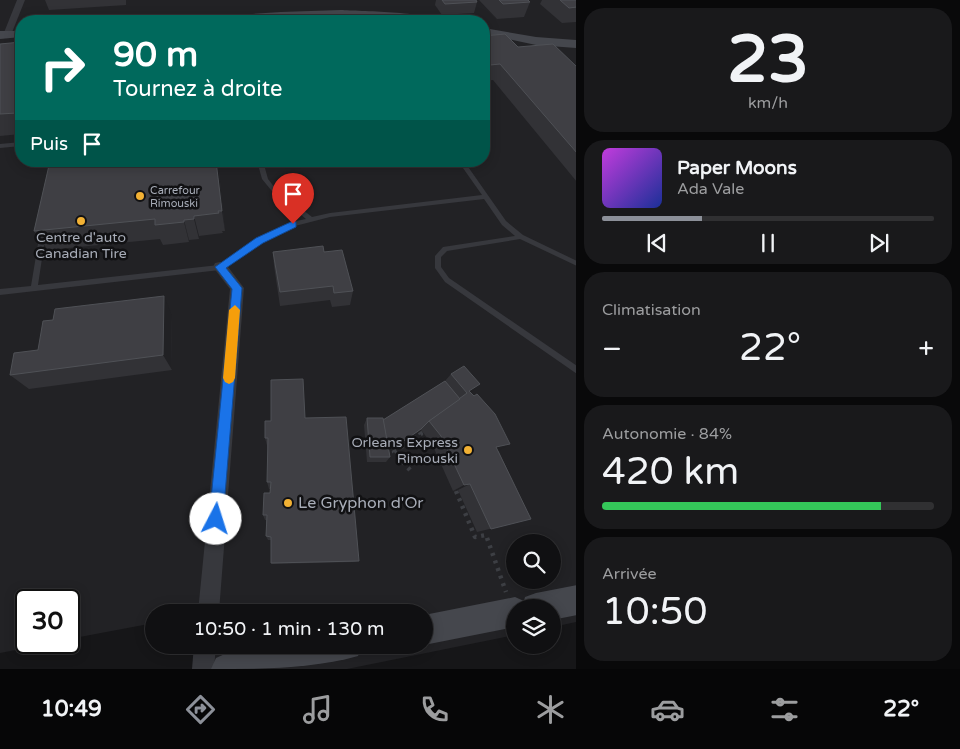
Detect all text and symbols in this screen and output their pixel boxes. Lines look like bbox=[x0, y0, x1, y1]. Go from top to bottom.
text: 23 bbox=[727, 21, 809, 100]
text: 90 m bbox=[113, 34, 198, 76]
icon: right bbox=[30, 35, 95, 100]
text: Tournez à droite bbox=[113, 76, 282, 102]
text: km/h bbox=[748, 93, 788, 113]
icon: arrive bbox=[78, 130, 106, 158]
text: Puis bbox=[30, 133, 68, 155]
text: Paper Moons bbox=[677, 157, 797, 179]
pin bbox=[272, 173, 314, 224]
text: Ada Vale bbox=[677, 179, 744, 199]
icon: arrive bbox=[279, 180, 307, 208]
place label: Carrefour Rimouski bbox=[150, 184, 201, 210]
marker: Carrefour Rimouski bbox=[134, 190, 146, 202]
marker: Centre d'auto Canadian Tire bbox=[75, 215, 87, 227]
place label: Centre d'auto Canadian Tire bbox=[35, 229, 127, 262]
icon: previous bbox=[643, 229, 671, 257]
icon: pause bbox=[754, 229, 782, 257]
icon: next bbox=[865, 229, 893, 257]
text: Climatisation bbox=[602, 300, 701, 320]
text: 22° bbox=[739, 325, 801, 371]
text: − bbox=[602, 332, 622, 366]
text: + bbox=[918, 332, 934, 366]
text: Autonomie · 84% bbox=[602, 424, 732, 444]
place label: Orleans Express Rimouski bbox=[351, 434, 458, 467]
marker: Orleans Express Rimouski bbox=[462, 444, 474, 456]
text: 420 km bbox=[602, 449, 739, 495]
position arrow bbox=[189, 492, 241, 544]
place label: Le Gryphon d'Or bbox=[298, 493, 424, 513]
marker: Le Gryphon d'Or bbox=[282, 497, 294, 509]
map controls bbox=[506, 534, 561, 654]
button: search bbox=[506, 534, 561, 589]
text: Arrivée bbox=[602, 564, 657, 584]
speed limit sign: 30 bbox=[15, 589, 80, 654]
text: 10:50 bbox=[602, 589, 707, 635]
button: layers bbox=[506, 599, 561, 654]
text: 10:50 · 1 min · 130 m bbox=[193, 618, 385, 640]
icon: directions bbox=[183, 692, 218, 727]
icon: music bbox=[300, 692, 335, 727]
icon: phone bbox=[417, 692, 452, 727]
icon: climate bbox=[533, 692, 568, 727]
icon: car bbox=[650, 692, 685, 727]
icon: filters bbox=[767, 692, 802, 727]
text: 10:49 bbox=[41, 696, 102, 722]
text: 22° bbox=[883, 696, 919, 722]

